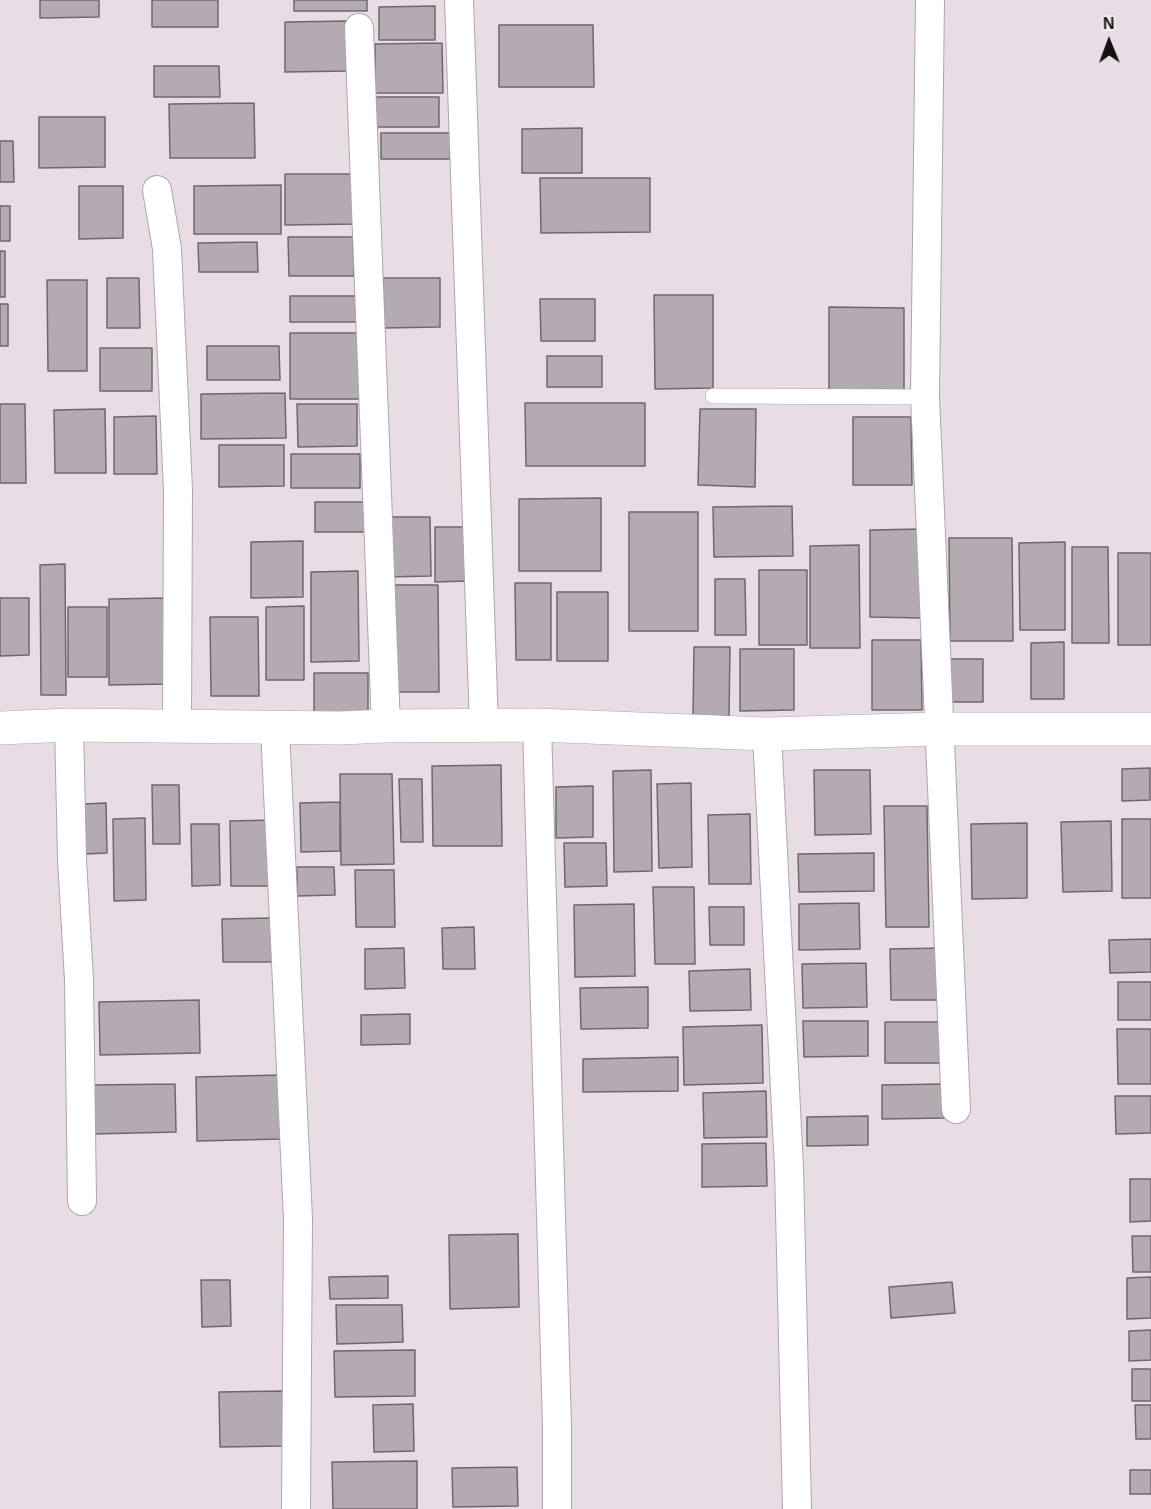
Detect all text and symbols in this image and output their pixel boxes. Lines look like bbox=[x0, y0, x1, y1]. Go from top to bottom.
north arrow bbox=[1079, 12, 1139, 72]
text: N bbox=[1103, 15, 1115, 32]

